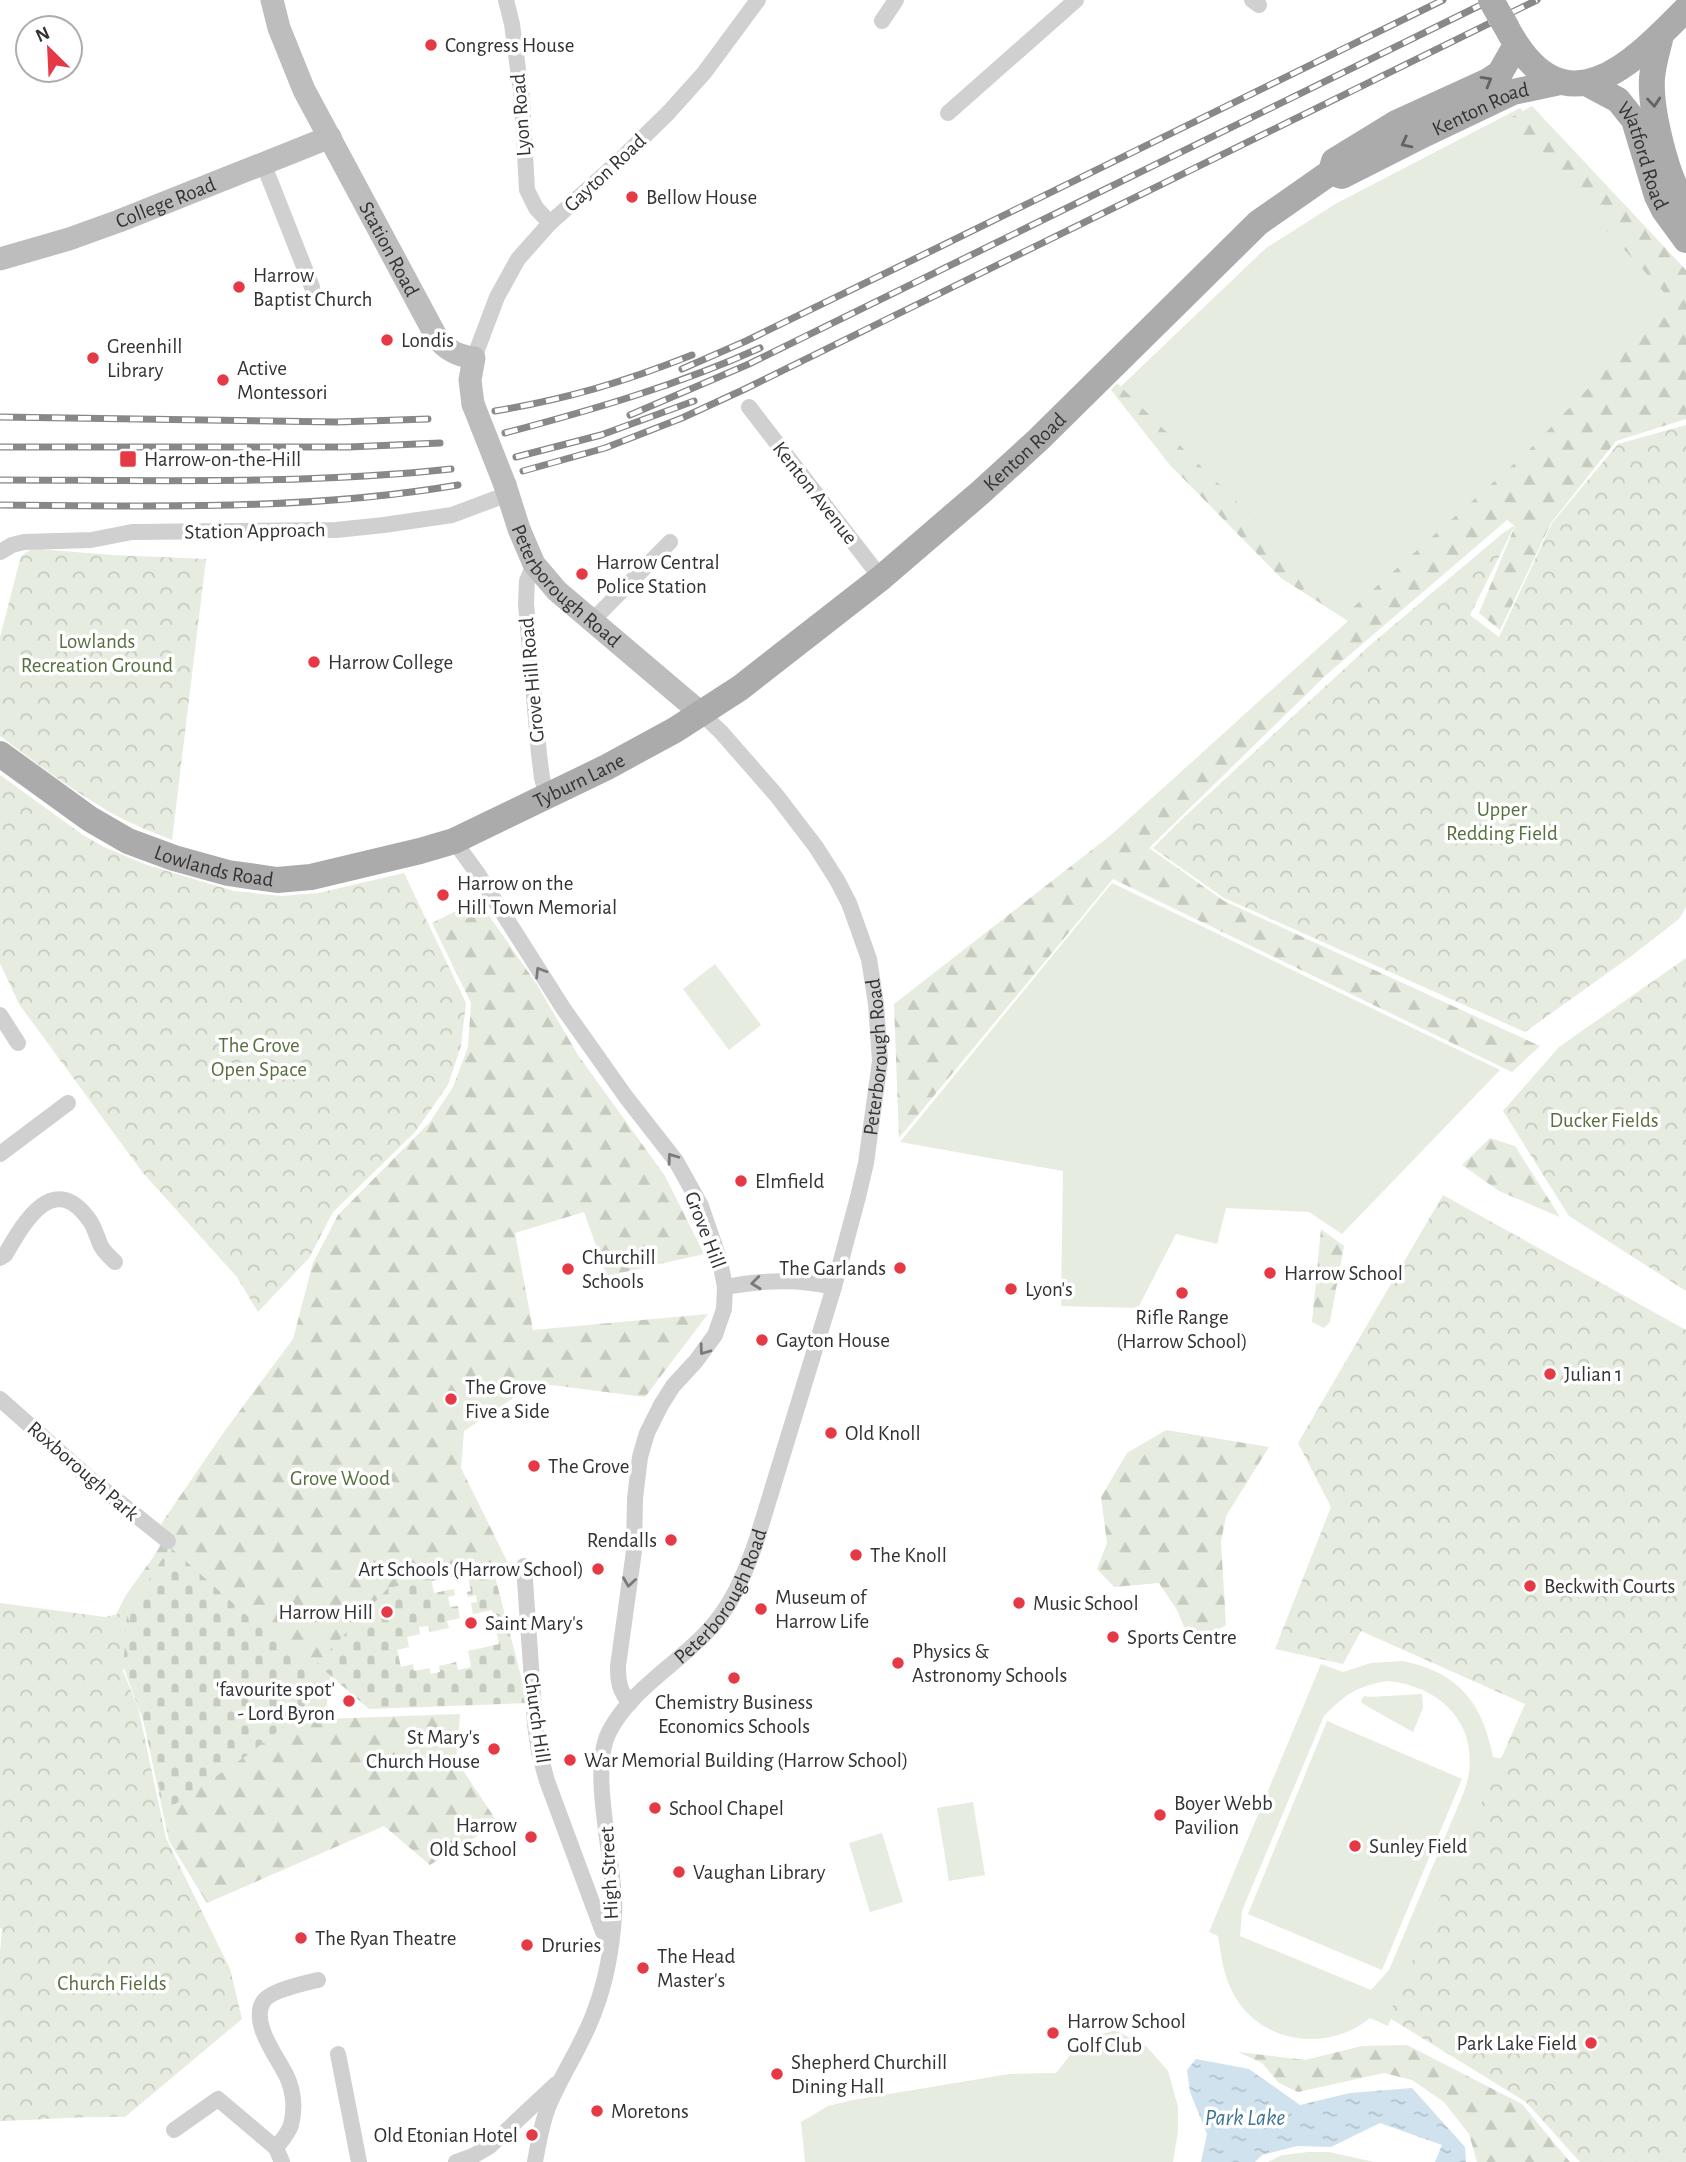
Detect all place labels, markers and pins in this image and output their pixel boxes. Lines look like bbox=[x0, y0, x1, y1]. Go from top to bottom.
place label: Congress House bbox=[445, 35, 575, 56]
marker: Congress House bbox=[423, 37, 439, 53]
place label: Bellow House bbox=[646, 187, 757, 208]
marker: Bellow House bbox=[624, 189, 640, 205]
place label: Harrow Baptist Church bbox=[253, 265, 373, 310]
marker: Harrow Baptist Church bbox=[231, 279, 247, 295]
place label: Londis bbox=[401, 330, 454, 351]
marker: Londis bbox=[379, 332, 395, 348]
place label: Greenhill Library bbox=[107, 336, 183, 381]
marker: Greenhill Library bbox=[85, 350, 101, 366]
place label: Active Montessori bbox=[237, 358, 328, 403]
marker: Active Montessori bbox=[215, 372, 231, 388]
marker: Harrow-on-the-Hill bbox=[118, 449, 138, 469]
place label: Harrow-on-the-Hill bbox=[144, 449, 301, 470]
place label: Harrow Central Police Station bbox=[596, 552, 720, 597]
marker: Harrow Central Police Station bbox=[574, 566, 590, 582]
place label: Harrow College bbox=[328, 652, 453, 673]
marker: Harrow College bbox=[306, 654, 322, 670]
place label: Harrow on the Hill Town Memorial bbox=[457, 873, 617, 918]
marker: Harrow on the Hill Town Memorial bbox=[435, 887, 451, 903]
place label: Elmfield bbox=[755, 1171, 824, 1192]
marker: Elmfield bbox=[733, 1173, 749, 1189]
place label: Churchill Schools bbox=[582, 1247, 656, 1292]
place label: The Garlands bbox=[779, 1258, 886, 1279]
marker: The Garlands bbox=[892, 1260, 908, 1276]
marker: Churchill Schools bbox=[560, 1261, 576, 1277]
place label: Harrow School bbox=[1284, 1263, 1403, 1284]
marker: Harrow School bbox=[1262, 1265, 1278, 1281]
place label: Lyon's bbox=[1025, 1279, 1073, 1300]
marker: Lyon's bbox=[1003, 1281, 1019, 1297]
marker: Rifle Range (Harrow School) bbox=[1174, 1285, 1190, 1301]
place label: Rifle Range (Harrow School) bbox=[1116, 1307, 1248, 1352]
place label: Gayton House bbox=[776, 1330, 890, 1351]
marker: Gayton House bbox=[754, 1332, 770, 1348]
place label: Julian 1 bbox=[1564, 1364, 1622, 1385]
marker: Julian 1 bbox=[1542, 1366, 1558, 1382]
place label: The Grove Five a Side bbox=[465, 1377, 550, 1422]
marker: The Grove Five a Side bbox=[443, 1391, 459, 1407]
place label: Old Knoll bbox=[845, 1423, 921, 1444]
marker: Old Knoll bbox=[823, 1425, 839, 1441]
place label: The Grove bbox=[548, 1456, 629, 1477]
marker: The Grove bbox=[526, 1458, 542, 1474]
place label: Rendalls bbox=[587, 1530, 657, 1551]
marker: Rendalls bbox=[663, 1532, 679, 1548]
place label: The Knoll bbox=[870, 1545, 947, 1566]
marker: The Knoll bbox=[848, 1547, 864, 1563]
place label: Art Schools (Harrow School) bbox=[358, 1559, 584, 1580]
marker: Art Schools (Harrow School) bbox=[590, 1561, 606, 1577]
place label: Beckwith Courts bbox=[1544, 1576, 1675, 1597]
marker: Beckwith Courts bbox=[1522, 1578, 1538, 1594]
place label: Museum of Harrow Life bbox=[775, 1587, 869, 1632]
place label: Music School bbox=[1033, 1593, 1139, 1614]
marker: Music School bbox=[1011, 1595, 1027, 1611]
marker: Museum of Harrow Life bbox=[753, 1601, 769, 1617]
place label: Harrow Hill bbox=[279, 1602, 373, 1623]
marker: Harrow Hill bbox=[379, 1604, 395, 1620]
place label: Saint Mary's bbox=[485, 1613, 583, 1634]
marker: Saint Mary's bbox=[463, 1615, 479, 1631]
place label: Sports Centre bbox=[1127, 1627, 1237, 1648]
marker: Sports Centre bbox=[1105, 1629, 1121, 1645]
place label: Physics & Astronomy Schools bbox=[912, 1641, 1067, 1686]
marker: Physics & Astronomy Schools bbox=[890, 1655, 906, 1671]
marker: Chemistry Business Economics Schools bbox=[726, 1670, 742, 1686]
place label: 'favourite spot' - Lord Byron bbox=[216, 1679, 335, 1724]
place label: Chemistry Business Economics Schools bbox=[655, 1692, 813, 1737]
marker: 'favourite spot' - Lord Byron bbox=[341, 1693, 357, 1709]
place label: St Mary's Church House bbox=[366, 1727, 480, 1772]
marker: St Mary's Church House bbox=[486, 1741, 502, 1757]
place label: War Memorial Building (Harrow School) bbox=[584, 1750, 908, 1771]
marker: War Memorial Building (Harrow School) bbox=[562, 1752, 578, 1768]
place label: Boyer Webb Pavilion bbox=[1174, 1793, 1273, 1838]
place label: School Chapel bbox=[669, 1798, 784, 1819]
marker: School Chapel bbox=[647, 1800, 663, 1816]
marker: Boyer Webb Pavilion bbox=[1152, 1807, 1168, 1823]
place label: Harrow Old School bbox=[430, 1815, 517, 1860]
marker: Harrow Old School bbox=[523, 1829, 539, 1845]
place label: Sunley Field bbox=[1369, 1836, 1468, 1857]
marker: Sunley Field bbox=[1347, 1838, 1363, 1854]
place label: Vaughan Library bbox=[693, 1862, 826, 1883]
marker: Vaughan Library bbox=[671, 1864, 687, 1880]
place label: The Ryan Theatre bbox=[315, 1928, 456, 1949]
marker: The Ryan Theatre bbox=[293, 1930, 309, 1946]
place label: Druries bbox=[541, 1935, 601, 1956]
marker: Druries bbox=[519, 1937, 535, 1953]
place label: The Head Master's bbox=[657, 1946, 735, 1991]
marker: The Head Master's bbox=[635, 1960, 651, 1976]
place label: Harrow School Golf Club bbox=[1067, 2011, 1186, 2056]
marker: Harrow School Golf Club bbox=[1045, 2025, 1061, 2041]
place label: Park Lake Field bbox=[1457, 2033, 1577, 2054]
marker: Park Lake Field bbox=[1583, 2035, 1599, 2051]
place label: Shepherd Churchill Dining Hall bbox=[791, 2052, 947, 2097]
marker: Shepherd Churchill Dining Hall bbox=[769, 2066, 785, 2082]
place label: Moretons bbox=[611, 2101, 689, 2122]
marker: Moretons bbox=[589, 2103, 605, 2119]
place label: Old Etonian Hotel bbox=[374, 2125, 518, 2146]
marker: Old Etonian Hotel bbox=[524, 2127, 540, 2143]

